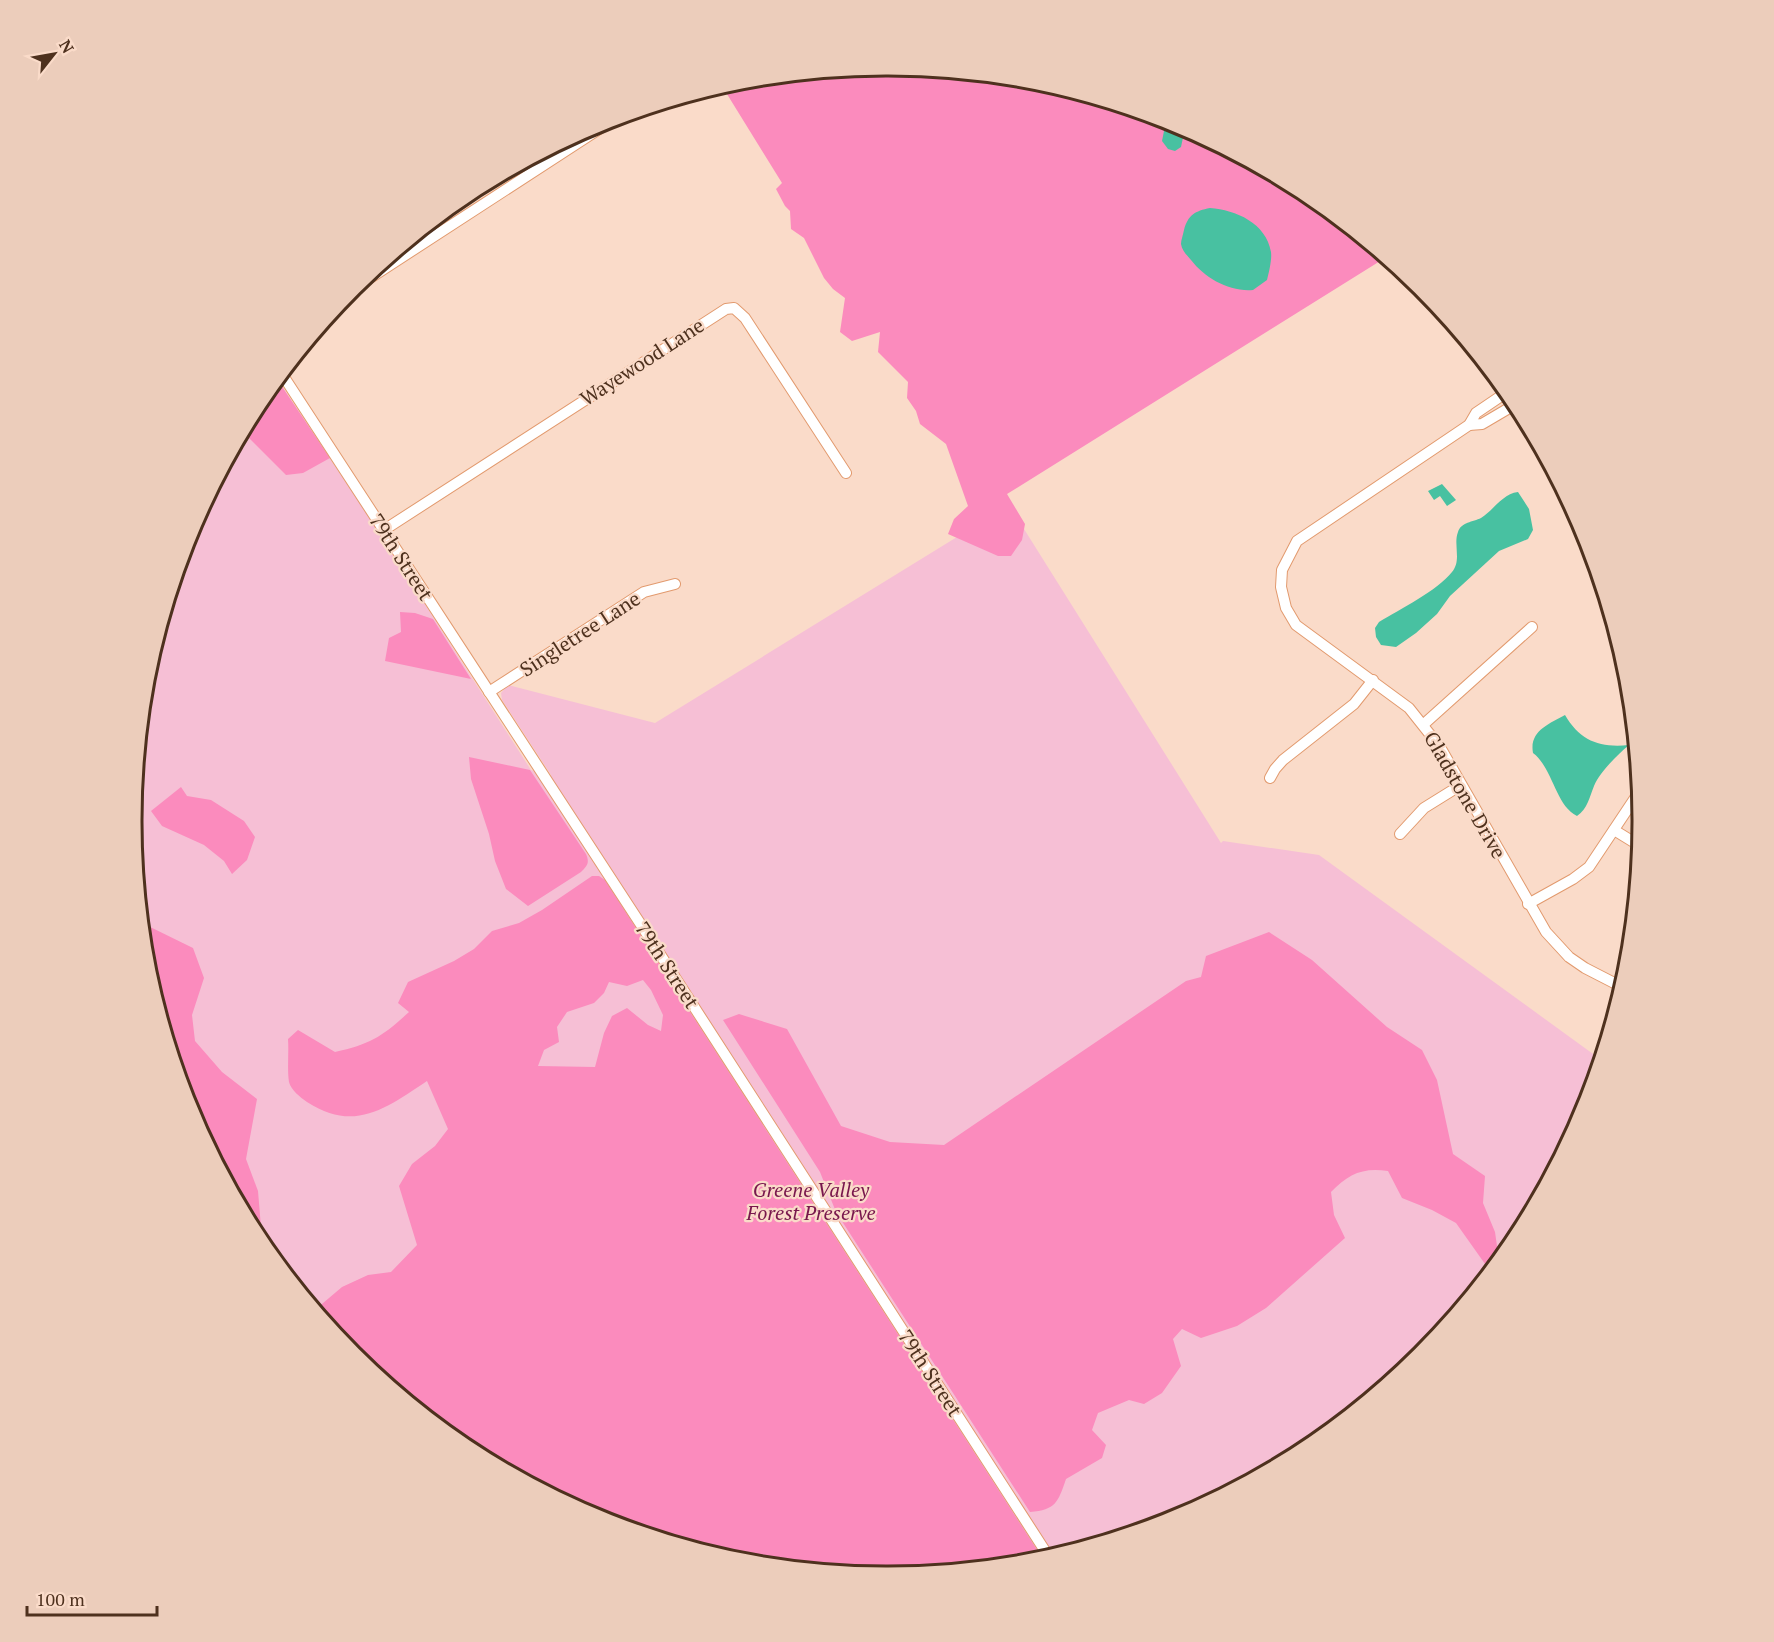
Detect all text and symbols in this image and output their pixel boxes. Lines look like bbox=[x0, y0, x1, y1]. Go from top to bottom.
north arrow bbox=[24, 24, 84, 84]
text: N bbox=[54, 35, 79, 57]
street label: Wayewood Lane bbox=[575, 311, 709, 412]
street label: 79th Street bbox=[363, 508, 440, 606]
street label: Singletree Lane bbox=[514, 585, 645, 683]
street label: Gladstone Drive bbox=[1418, 726, 1513, 863]
street label: 79th Street bbox=[629, 916, 706, 1014]
park label: Greene Valley Forest Preserve bbox=[745, 1176, 876, 1226]
street label: 79th Street bbox=[892, 1324, 969, 1422]
scale bar bbox=[27, 1579, 158, 1617]
text: 100 m bbox=[36, 1587, 85, 1611]

